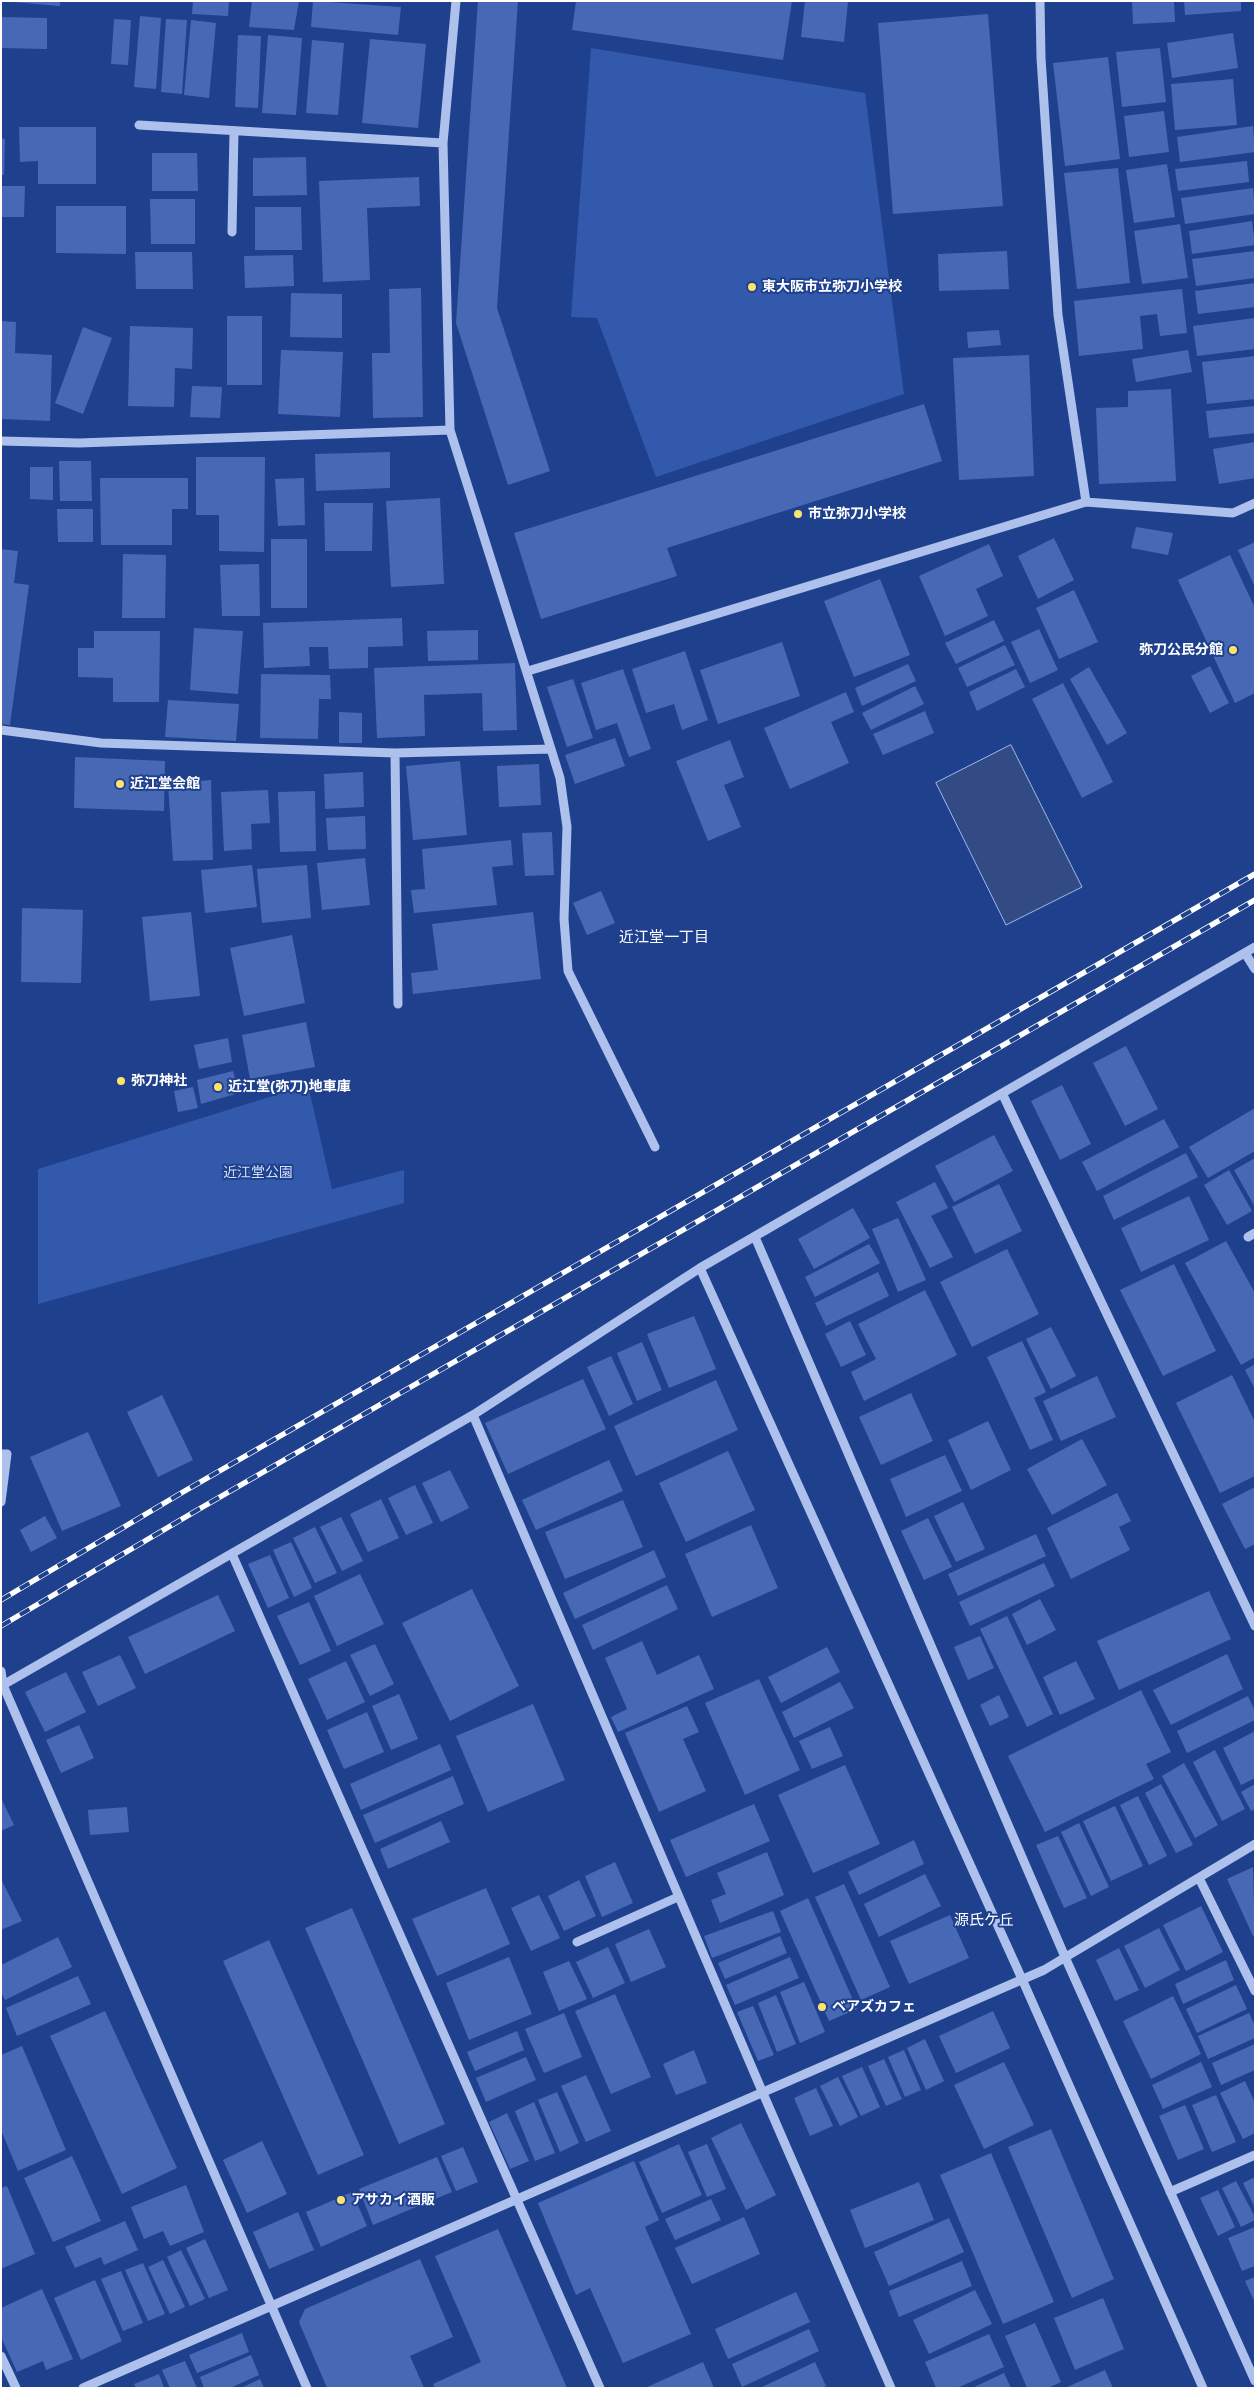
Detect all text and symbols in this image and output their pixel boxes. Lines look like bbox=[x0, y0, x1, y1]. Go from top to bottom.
place label: 東大阪市立弥刀小学校 bbox=[762, 279, 902, 295]
marker: 東大阪市立弥刀小学校 bbox=[746, 281, 758, 293]
place label: 市立弥刀小学校 bbox=[808, 506, 906, 522]
marker: 市立弥刀小学校 bbox=[792, 508, 804, 520]
place label: 弥刀公民分館 bbox=[1139, 642, 1223, 658]
marker: 弥刀公民分館 bbox=[1227, 644, 1239, 656]
place label: 近江堂会館 bbox=[130, 776, 200, 792]
marker: 近江堂会館 bbox=[114, 778, 126, 790]
district label: 近江堂一丁目 bbox=[619, 928, 709, 946]
place label: 弥刀神社 bbox=[131, 1073, 187, 1089]
marker: 弥刀神社 bbox=[115, 1075, 127, 1087]
place label: 近江堂(弥刀)地車庫 bbox=[228, 1079, 351, 1095]
marker: 近江堂(弥刀)地車庫 bbox=[212, 1081, 224, 1093]
park label: 近江堂公園 bbox=[223, 1165, 293, 1181]
district label: 源氏ケ丘 bbox=[954, 1911, 1014, 1929]
place label: ベアズカフェ bbox=[832, 1999, 916, 2015]
marker: ベアズカフェ bbox=[816, 2001, 828, 2013]
place label: アサカイ酒販 bbox=[351, 2192, 435, 2208]
marker: アサカイ酒販 bbox=[335, 2194, 347, 2206]

